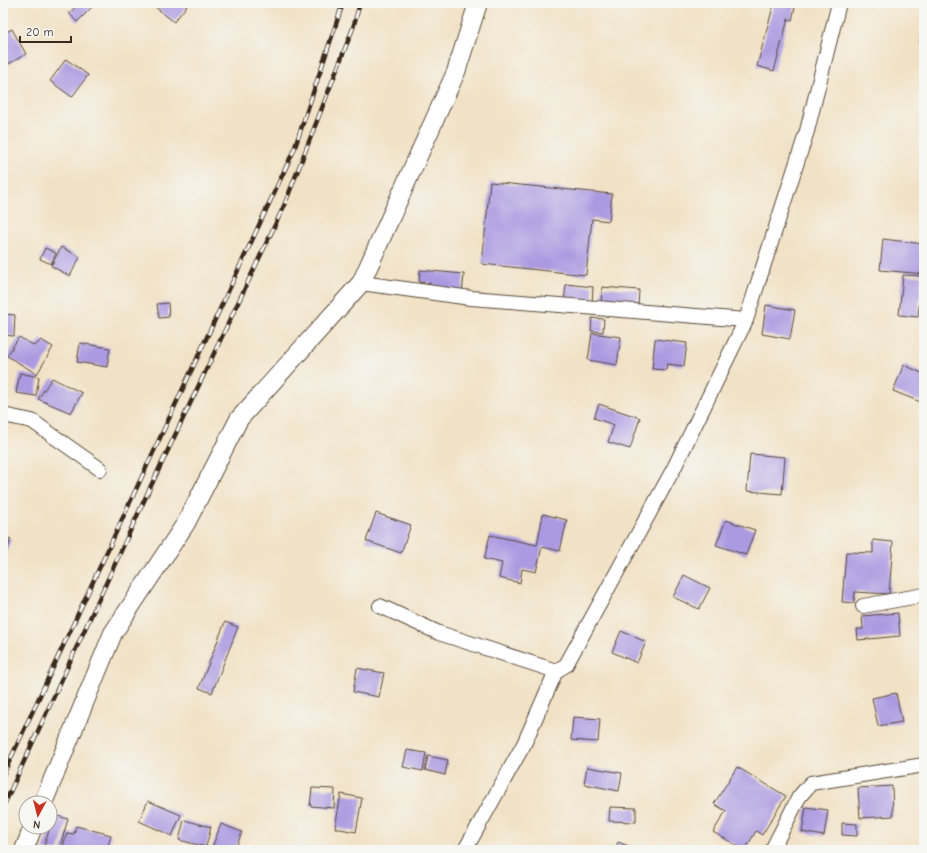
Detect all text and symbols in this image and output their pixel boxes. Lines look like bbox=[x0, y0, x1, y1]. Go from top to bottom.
scale bar bbox=[20, 18, 71, 44]
text: 20 m bbox=[26, 25, 54, 39]
north arrow bbox=[18, 795, 58, 835]
text: N bbox=[32, 818, 41, 831]

